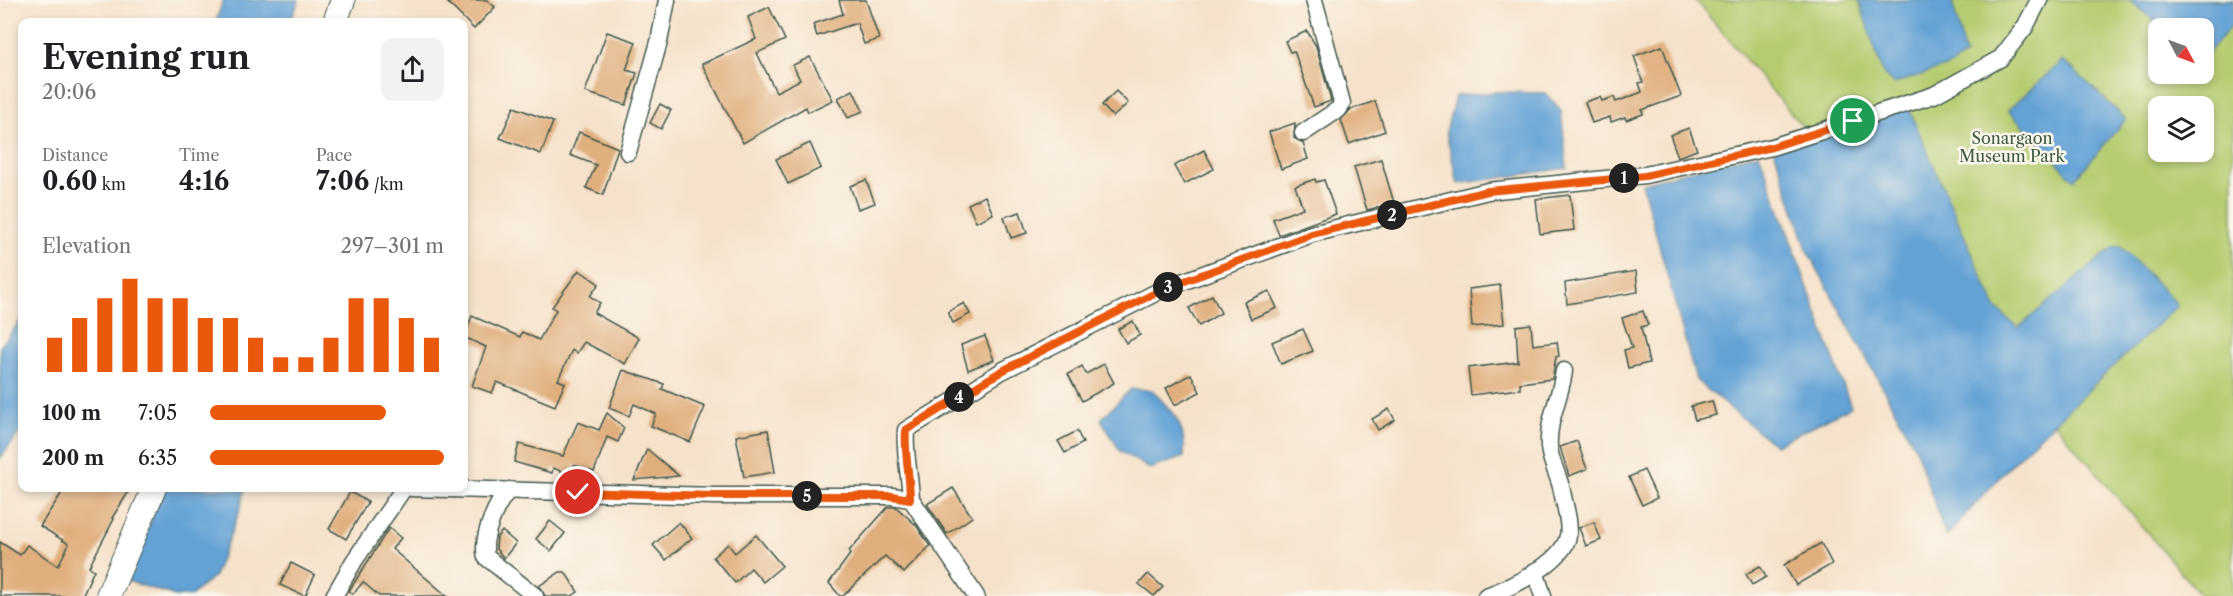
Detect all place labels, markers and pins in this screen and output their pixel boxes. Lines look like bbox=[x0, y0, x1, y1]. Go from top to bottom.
pin bbox=[1827, 95, 1878, 146]
pin: 1 bbox=[1609, 163, 1639, 193]
pin: 2 bbox=[1377, 200, 1407, 230]
pin: 3 bbox=[1153, 272, 1183, 302]
pin: 4 bbox=[944, 382, 974, 412]
pin bbox=[552, 466, 603, 517]
pin: 5 bbox=[792, 481, 822, 511]

